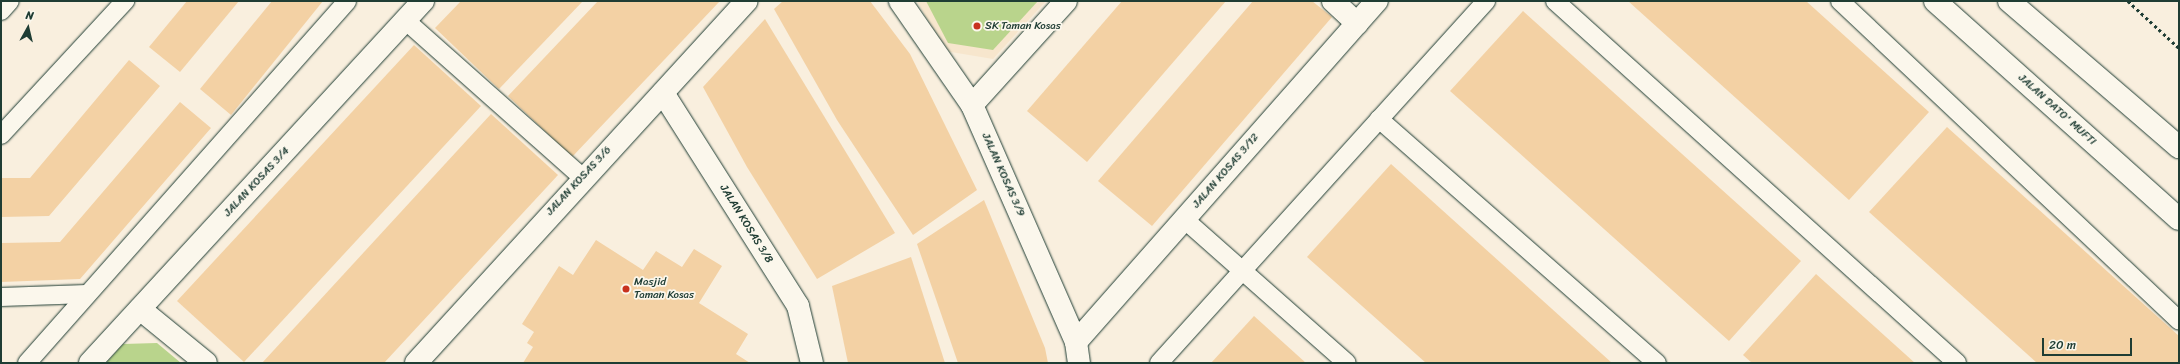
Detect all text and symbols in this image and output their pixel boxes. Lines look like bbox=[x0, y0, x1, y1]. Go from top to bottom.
text: N bbox=[25, 6, 35, 26]
north arrow bbox=[8, 8, 48, 48]
place label: SK Taman Kosas bbox=[985, 19, 1063, 33]
marker: SK Taman Kosas bbox=[972, 21, 982, 31]
street label: JALAN DATO' MUFTI bbox=[2015, 72, 2099, 148]
street label: JALAN KOSAS 3/9 bbox=[979, 131, 1027, 219]
street label: JALAN KOSAS 3/12 bbox=[1190, 131, 1262, 211]
street label: JALAN KOSAS 3/6 bbox=[544, 144, 614, 218]
street label: JALAN KOSAS 3/4 bbox=[221, 145, 293, 219]
street label: JALAN KOSAS 3/8 bbox=[717, 182, 775, 266]
place label: Masjid Taman Kosas bbox=[634, 276, 695, 302]
marker: Masjid Taman Kosas bbox=[621, 284, 631, 294]
scale bar bbox=[2044, 330, 2134, 356]
text: 20 m bbox=[2049, 334, 2076, 356]

